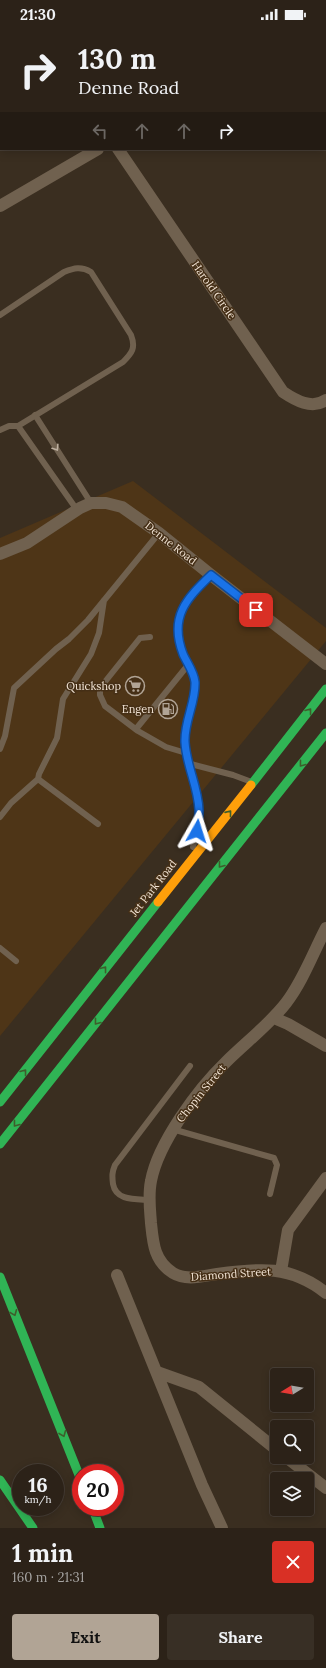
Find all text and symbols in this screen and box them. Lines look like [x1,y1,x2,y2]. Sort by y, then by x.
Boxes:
text: 21:30 [20,5,56,24]
text: 130 m [78,41,156,77]
icon: right [12,44,64,96]
text: Denne Road [78,76,179,99]
icon: left [89,120,111,142]
icon: ahead [131,120,153,142]
icon: ahead [173,120,195,142]
icon: right [215,120,237,142]
street label: Harold Circle [189,258,239,322]
one-way arrow [51,444,58,451]
street label: Denne Road [142,518,200,568]
pin [239,593,273,627]
icon: arrive [245,599,267,621]
supermarket icon: Quickshop [124,675,146,697]
place label: Quickshop [66,679,121,693]
fuel station icon: Engen [157,698,179,720]
place label: Engen [122,702,154,716]
one-way arrow [305,708,312,715]
one-way arrow [299,759,306,766]
position arrow [176,810,218,852]
one-way arrow [224,810,231,817]
street label: Jet Park Road [126,856,180,920]
one-way arrow [219,861,226,868]
one-way arrow [100,967,107,974]
one-way arrow [94,1018,101,1025]
street label: Chopin Street [173,1060,229,1125]
one-way arrow [19,1069,26,1076]
one-way arrow [13,1119,20,1126]
street label: Diamond Street [190,1264,272,1284]
one-way arrow [10,1310,18,1317]
north arrow [270,1368,314,1412]
map controls [270,1368,314,1516]
button: search [270,1420,314,1464]
one-way arrow [58,1431,66,1438]
speed limit sign: 20 [72,1464,124,1516]
text: 16 [28,1472,48,1497]
button: layers [270,1472,314,1516]
text: km/h [24,1493,52,1506]
text: 1 min [12,1538,73,1569]
button: close [272,1541,314,1583]
text: 160 m · 21:31 [12,1569,84,1586]
button: Exit [12,1614,159,1660]
button: Share [167,1614,314,1660]

